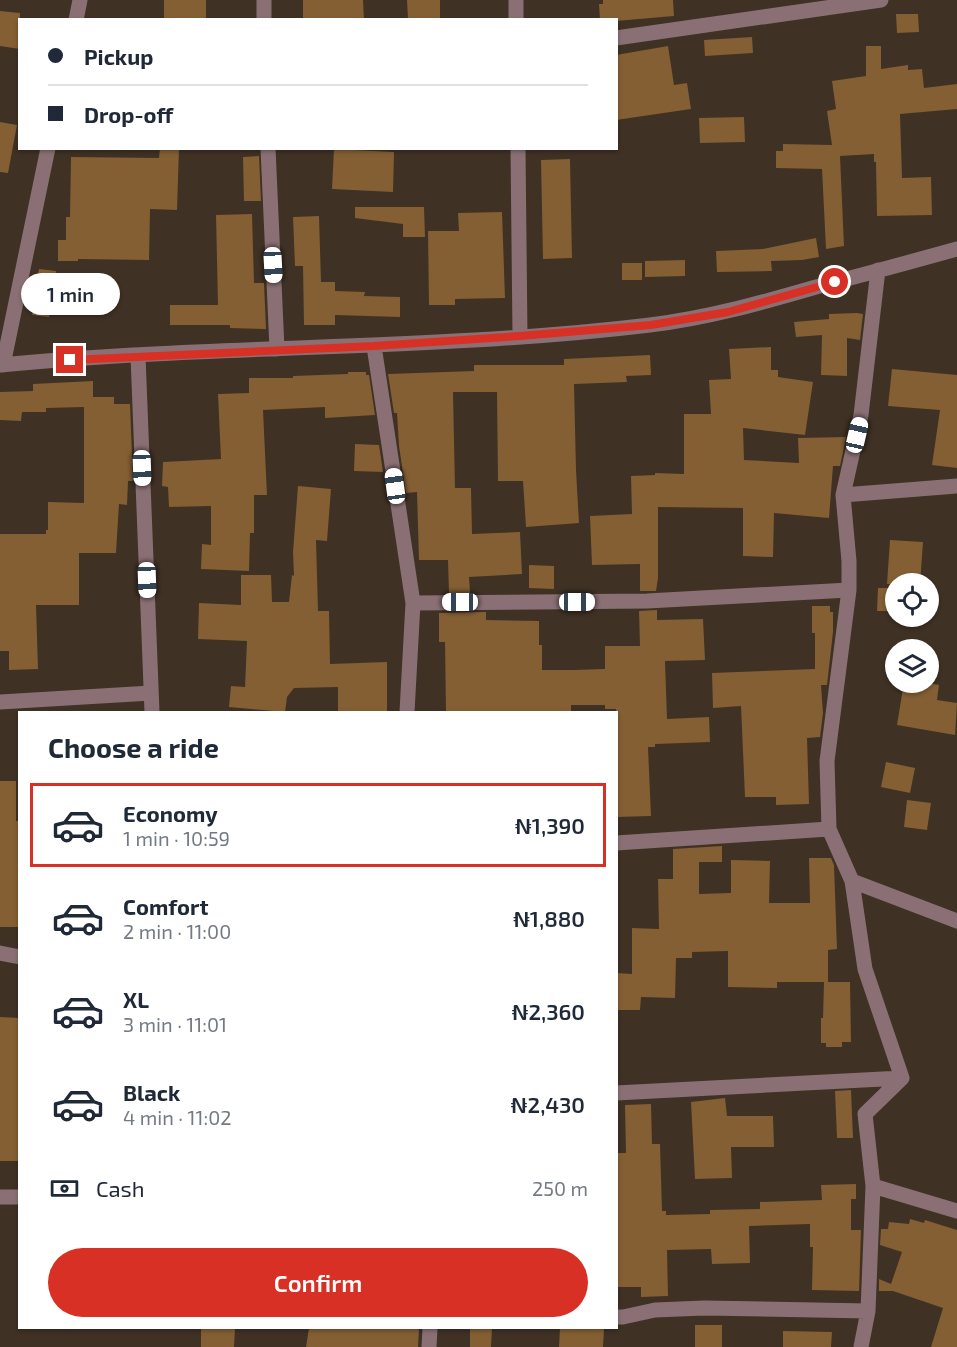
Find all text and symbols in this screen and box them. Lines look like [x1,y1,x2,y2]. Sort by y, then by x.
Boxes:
text: Pickup [84,43,153,69]
text: Drop-off [84,101,173,127]
car [263,247,283,283]
route start [821,268,848,295]
callout: 1 min [20,273,119,315]
text: 1 min [47,282,94,306]
route end [56,346,83,373]
car [844,415,870,455]
car [132,450,152,486]
car [384,467,406,505]
car [137,562,157,598]
map controls [885,573,939,693]
button: locate [885,573,939,627]
car [442,593,478,611]
car [559,593,595,611]
button: layers [885,639,939,693]
text: Choose a ride [48,731,219,763]
icon: car [51,798,105,852]
text: Economy [123,800,218,826]
text: ₦1,390 [515,812,585,838]
text: 1 min · 10:59 [123,826,230,850]
icon: car [51,891,105,945]
text: Comfort [123,893,208,919]
text: ₦1,880 [513,905,585,931]
text: 2 min · 11:00 [123,919,231,943]
icon: car [51,984,105,1038]
text: XL [123,986,149,1012]
text: ₦2,360 [511,998,585,1024]
text: 3 min · 11:01 [123,1012,227,1036]
icon: car [51,1077,105,1131]
text: Black [123,1079,180,1105]
text: ₦2,430 [511,1091,585,1117]
text: 4 min · 11:02 [123,1105,231,1129]
icon: cash [48,1172,81,1205]
text: Cash [96,1175,145,1201]
text: 250 m [532,1176,588,1200]
button: Confirm [48,1248,588,1317]

